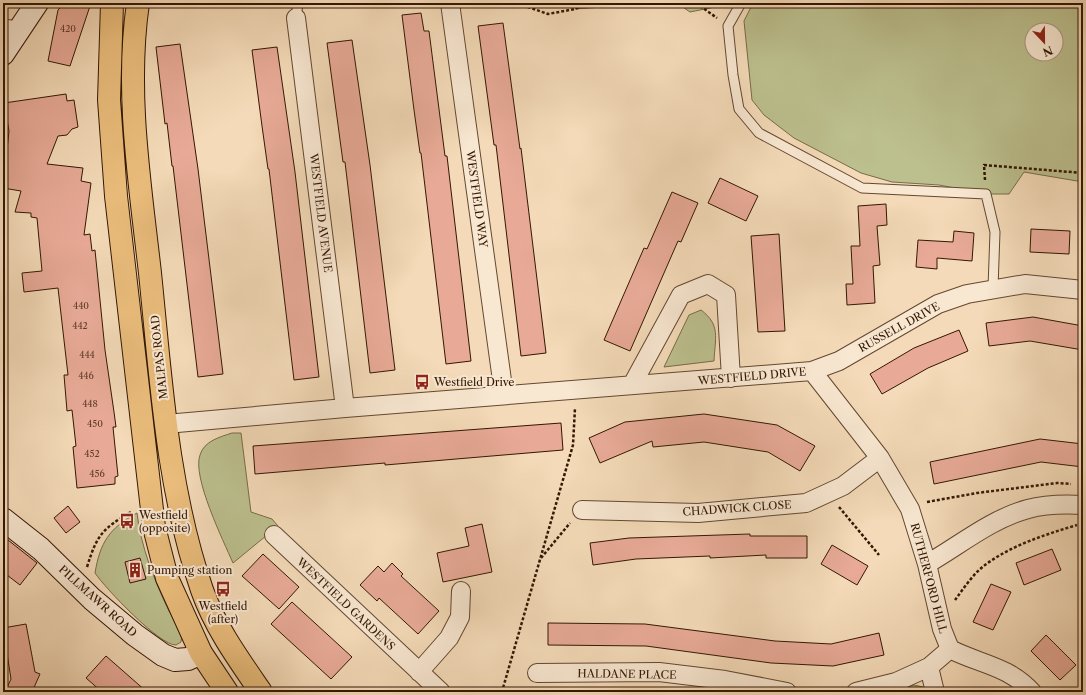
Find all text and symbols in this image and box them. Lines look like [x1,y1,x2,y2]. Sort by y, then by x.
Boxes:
north arrow [1024,22,1064,62]
house number: 420 [60,23,76,34]
text: N [1040,43,1055,60]
street label: WESTFIELD WAY [463,148,491,249]
street label: WESTFIELD AVENUE [307,152,335,274]
street label: RUSSELL DRIVE [856,299,942,355]
house number: 440 [73,300,89,311]
street label: MALPAS ROAD [148,314,170,400]
house number: 442 [72,320,88,331]
house number: 444 [79,349,95,360]
street label: WESTFIELD DRIVE [696,364,807,388]
house number: 446 [78,370,94,381]
bus stop icon: Westfield Drive [413,373,431,391]
place label: Westfield Drive [433,375,514,389]
house number: 448 [82,398,98,409]
house number: 450 [87,418,103,429]
house number: 452 [84,448,100,459]
house number: 456 [89,468,105,479]
street label: CHADWICK CLOSE [682,497,792,519]
place label: Westfield (opposite) [138,508,190,535]
bus stop icon: Westfield (opposite) [118,512,136,530]
street label: RUTHERFORD HILL [908,521,951,635]
street label: WESTFIELD GARDENS [293,554,398,653]
building icon: Pumping station [126,561,144,579]
street label: PILLMAWR ROAD [56,562,140,640]
place label: Pumping station [147,563,232,577]
bus stop icon: Westfield (after) [214,580,232,598]
place label: Westfield (after) [198,599,248,626]
street label: HALDANE PLACE [577,666,677,682]

